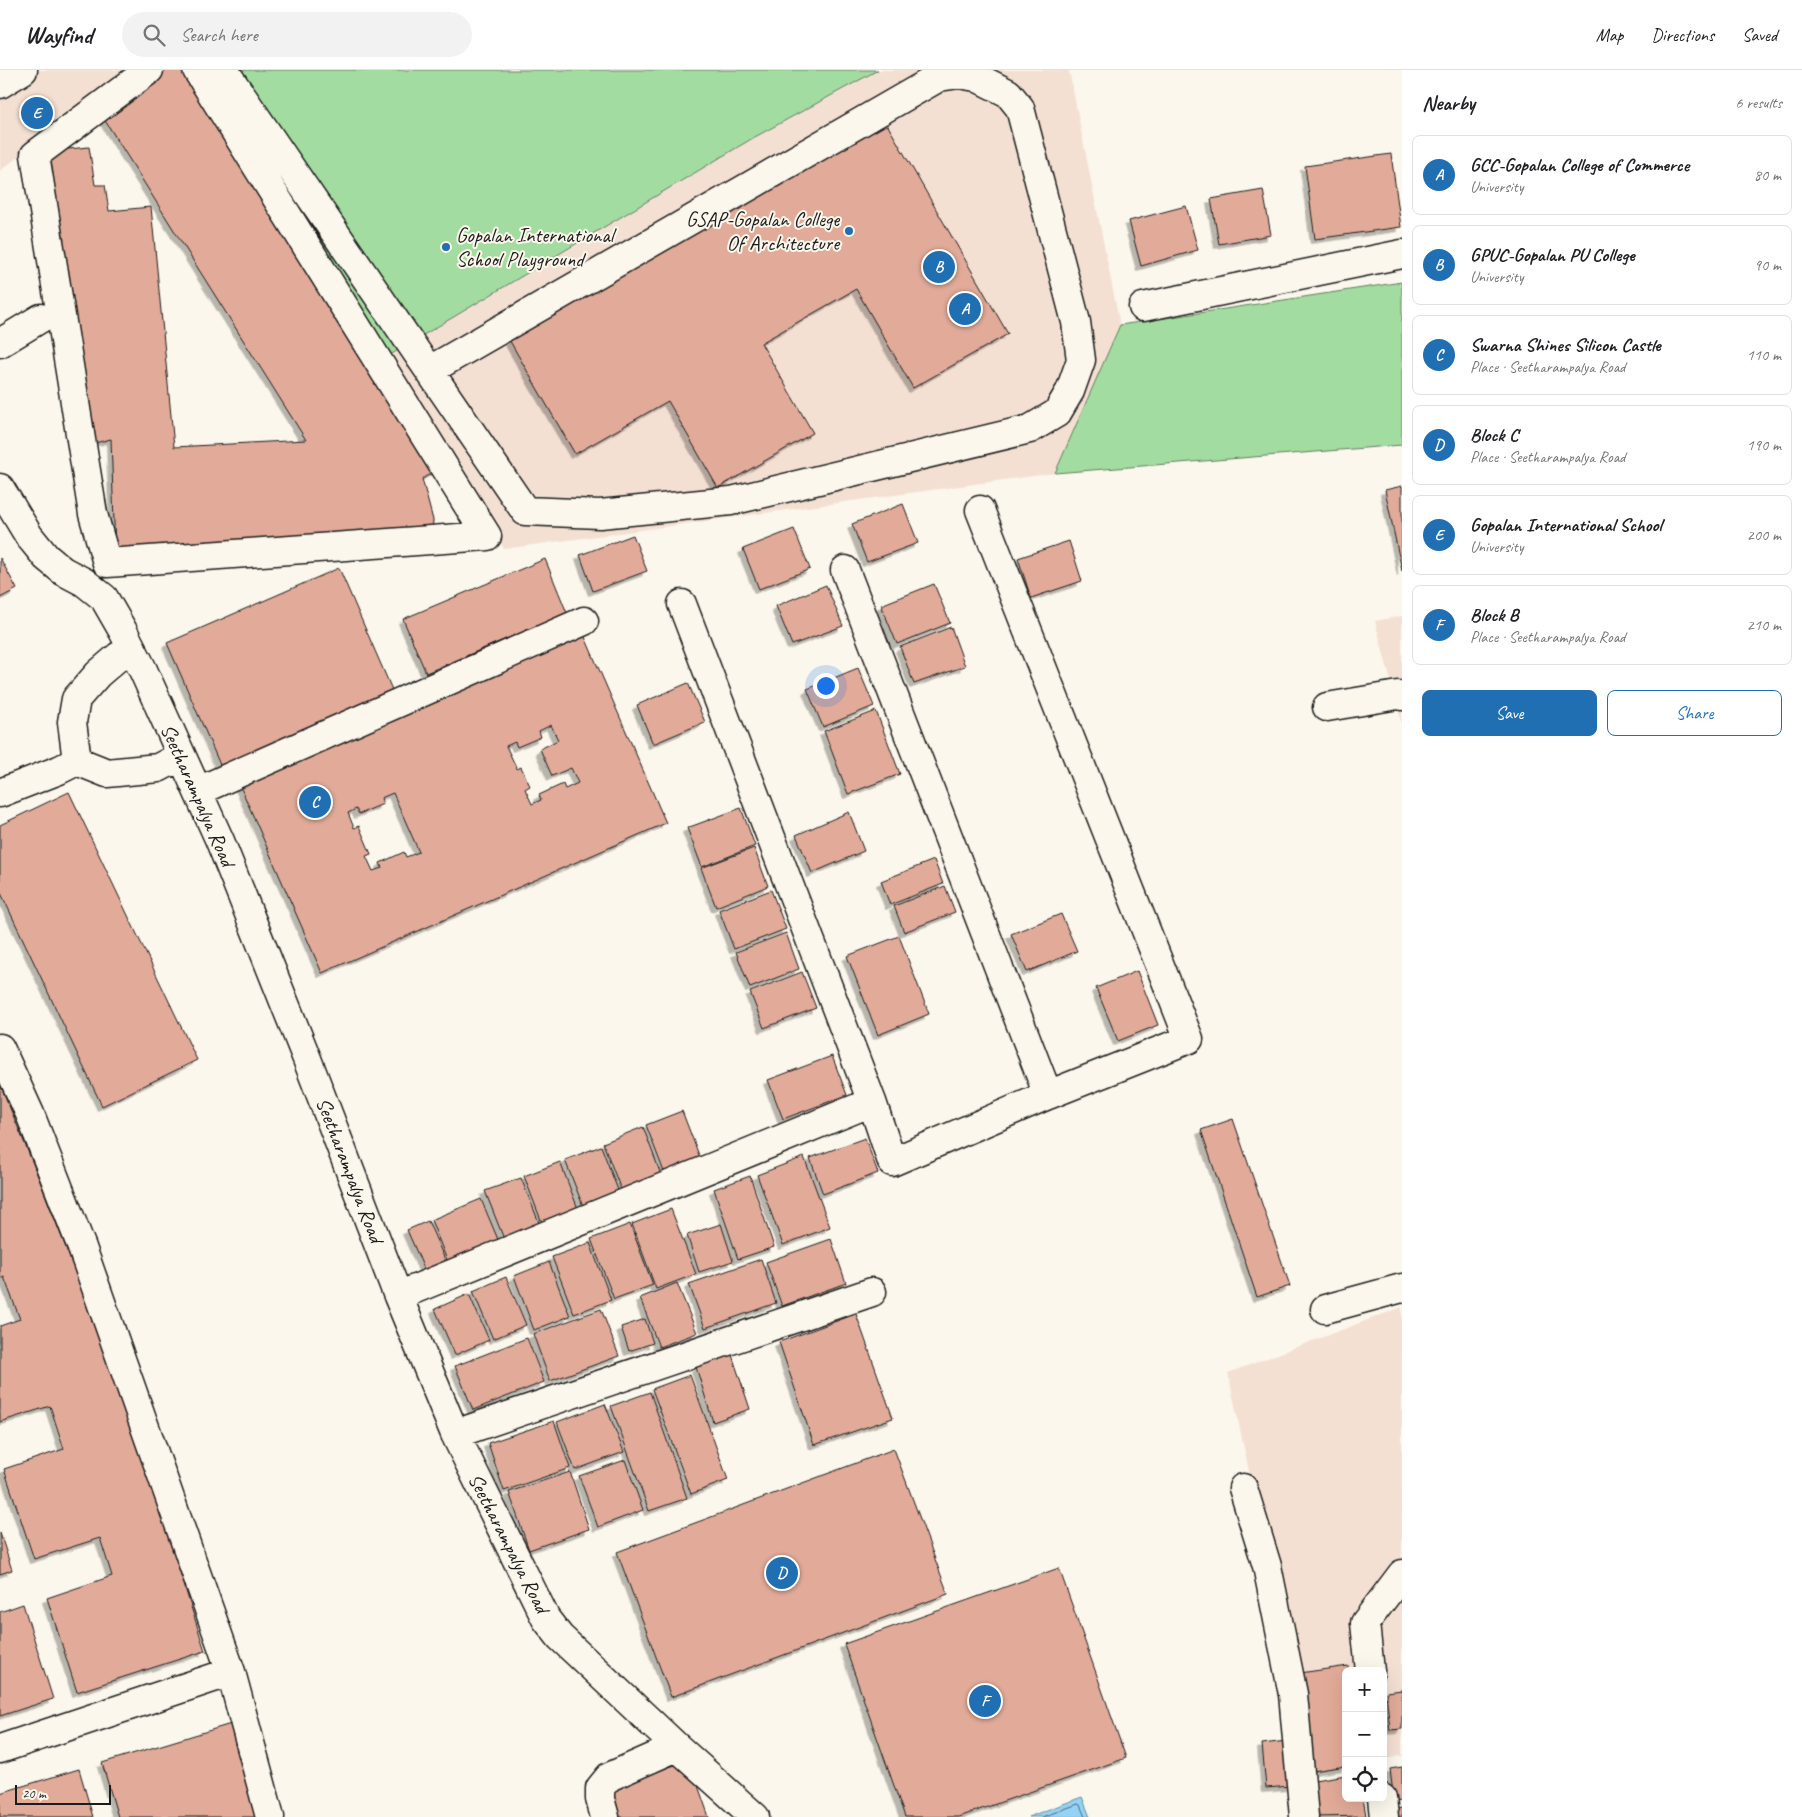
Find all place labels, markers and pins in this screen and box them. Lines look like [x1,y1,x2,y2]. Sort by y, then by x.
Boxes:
pin: E [21,94,53,132]
place label: GSAP-Gopalan College Of Architecture [686,206,841,256]
place label: Gopalan International School Playground [456,222,617,272]
marker: GSAP-Gopalan College Of Architecture [843,225,855,237]
marker: Gopalan International School Playground [440,241,452,253]
pin: B [923,248,955,286]
pin: A [949,290,981,328]
pin: C [299,783,331,821]
pin: D [766,1554,798,1592]
pin: F [969,1682,1001,1720]

